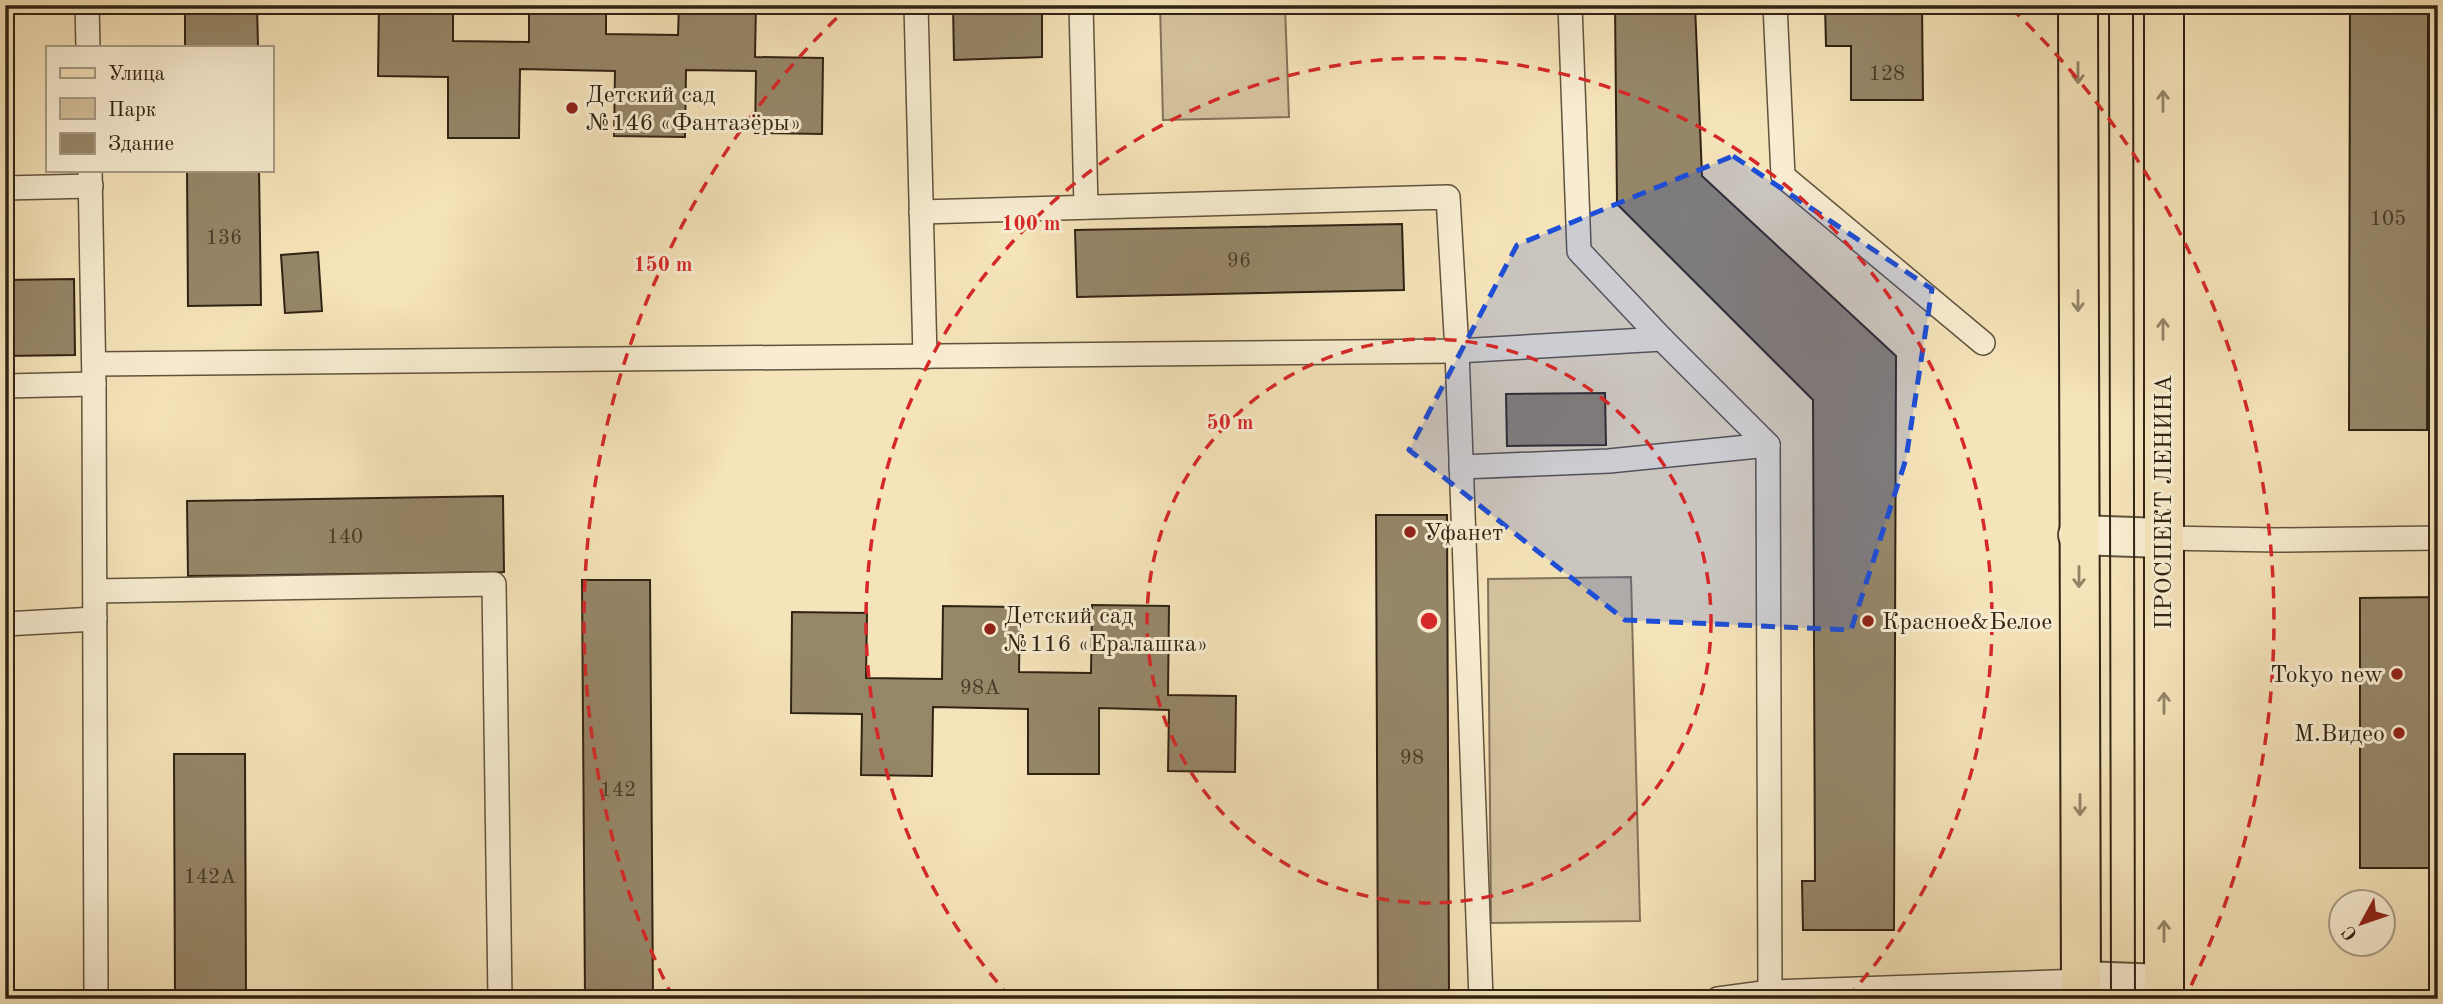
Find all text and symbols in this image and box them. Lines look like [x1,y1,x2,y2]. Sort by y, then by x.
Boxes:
legend [46,46,273,172]
one-way arrow [2071,62,2085,85]
text: Улица [108,64,165,85]
house number: 128 [1869,64,1905,85]
place label: Детский сад №146 «Фантазёры» [586,84,801,136]
one-way arrow [2156,90,2170,113]
text: Парк [108,100,157,121]
marker: Детский сад №146 «Фантазёры» [564,100,580,116]
text: Здание [108,134,174,155]
house number: 105 [2370,209,2406,230]
text: 100 m [1001,214,1061,235]
house number: 136 [206,228,242,249]
house number: 96 [1227,251,1251,272]
text: 150 m [633,255,693,276]
one-way arrow [2071,289,2085,312]
one-way arrow [2156,317,2170,340]
street label: ПРОСПЕКТ ЛЕНИНА [2153,375,2177,629]
text: 50 m [1206,413,1254,434]
place label: Уфанет [1424,522,1503,546]
marker: Уфанет [1402,524,1418,540]
house number: 140 [327,527,363,548]
one-way arrow [2072,566,2086,589]
place label: Детский сад №116 «Ералашка» [1004,605,1208,657]
centre of rings [1417,609,1441,633]
place label: Красное&Белое [1882,611,2052,635]
marker: Красное&Белое [1860,613,1876,629]
marker: Детский сад №116 «Ералашка» [982,621,998,637]
place label: Tokyo new [2270,664,2383,688]
marker: Tokyo new [2389,666,2405,682]
house number: 98А [960,678,1000,699]
one-way arrow [2157,692,2171,715]
place label: М.Видео [2294,723,2385,747]
marker: М.Видео [2391,725,2407,741]
house number: 98 [1400,748,1424,769]
house number: 142 [600,780,636,801]
one-way arrow [2073,793,2087,816]
house number: 142А [184,867,236,888]
north arrow [2328,888,2398,958]
one-way arrow [2157,919,2171,942]
text: С [2340,921,2362,943]

